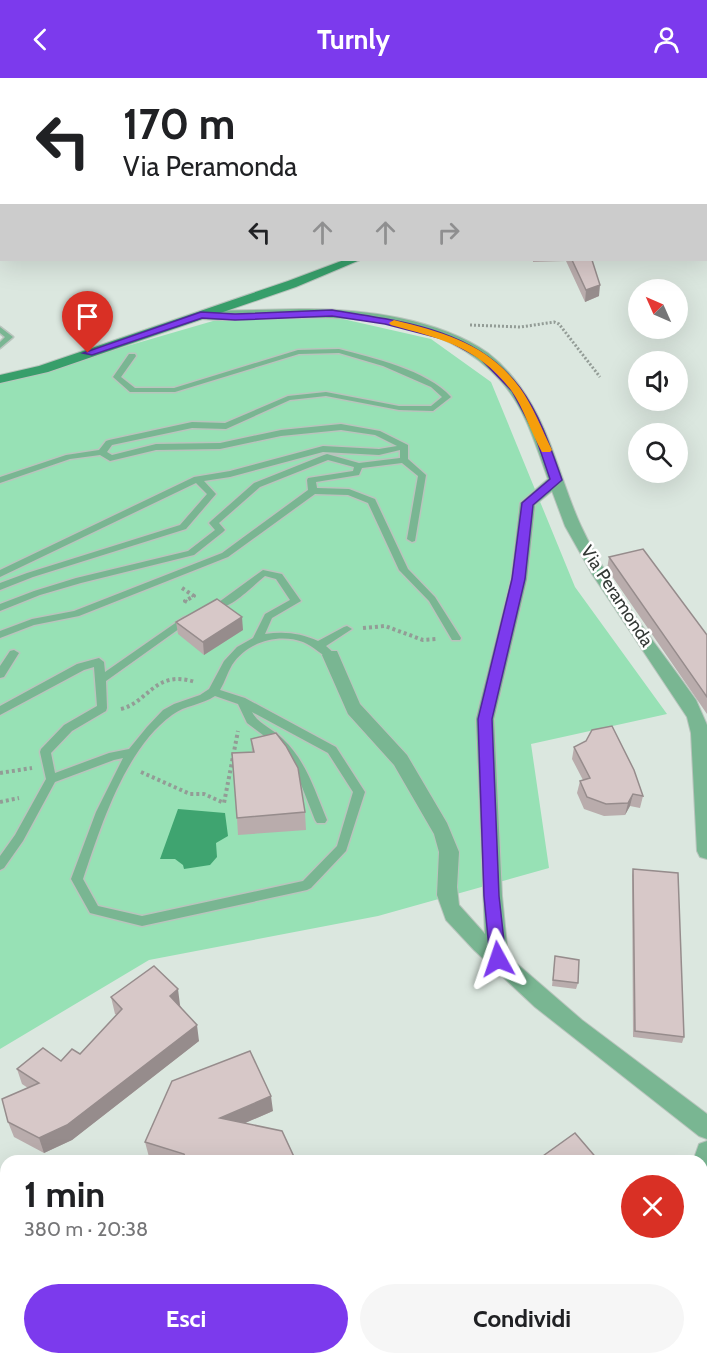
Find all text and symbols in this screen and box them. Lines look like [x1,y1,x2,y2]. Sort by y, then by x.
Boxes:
icon: back [24,23,57,56]
text: Turnly [317,23,390,56]
icon: person [650,23,683,56]
text: 170 m [123,98,235,150]
icon: left [24,102,102,180]
text: Via Peramonda [123,150,297,183]
icon: left [243,216,276,249]
icon: ahead [306,216,339,249]
icon: ahead [369,216,402,249]
icon: right [432,216,465,249]
north arrow [628,279,688,339]
map controls [628,279,688,483]
pin [62,291,113,353]
icon: arrive [71,300,104,333]
button: sound [628,351,688,411]
button: search [628,423,688,483]
street label: Via Peramonda [576,541,658,651]
position arrow [466,927,530,991]
text: 1 min [24,1172,105,1216]
button: close [621,1175,684,1238]
text: 380 m · 20:38 [24,1217,148,1241]
button: Esci [24,1284,348,1353]
button: Condividi [360,1284,684,1353]

